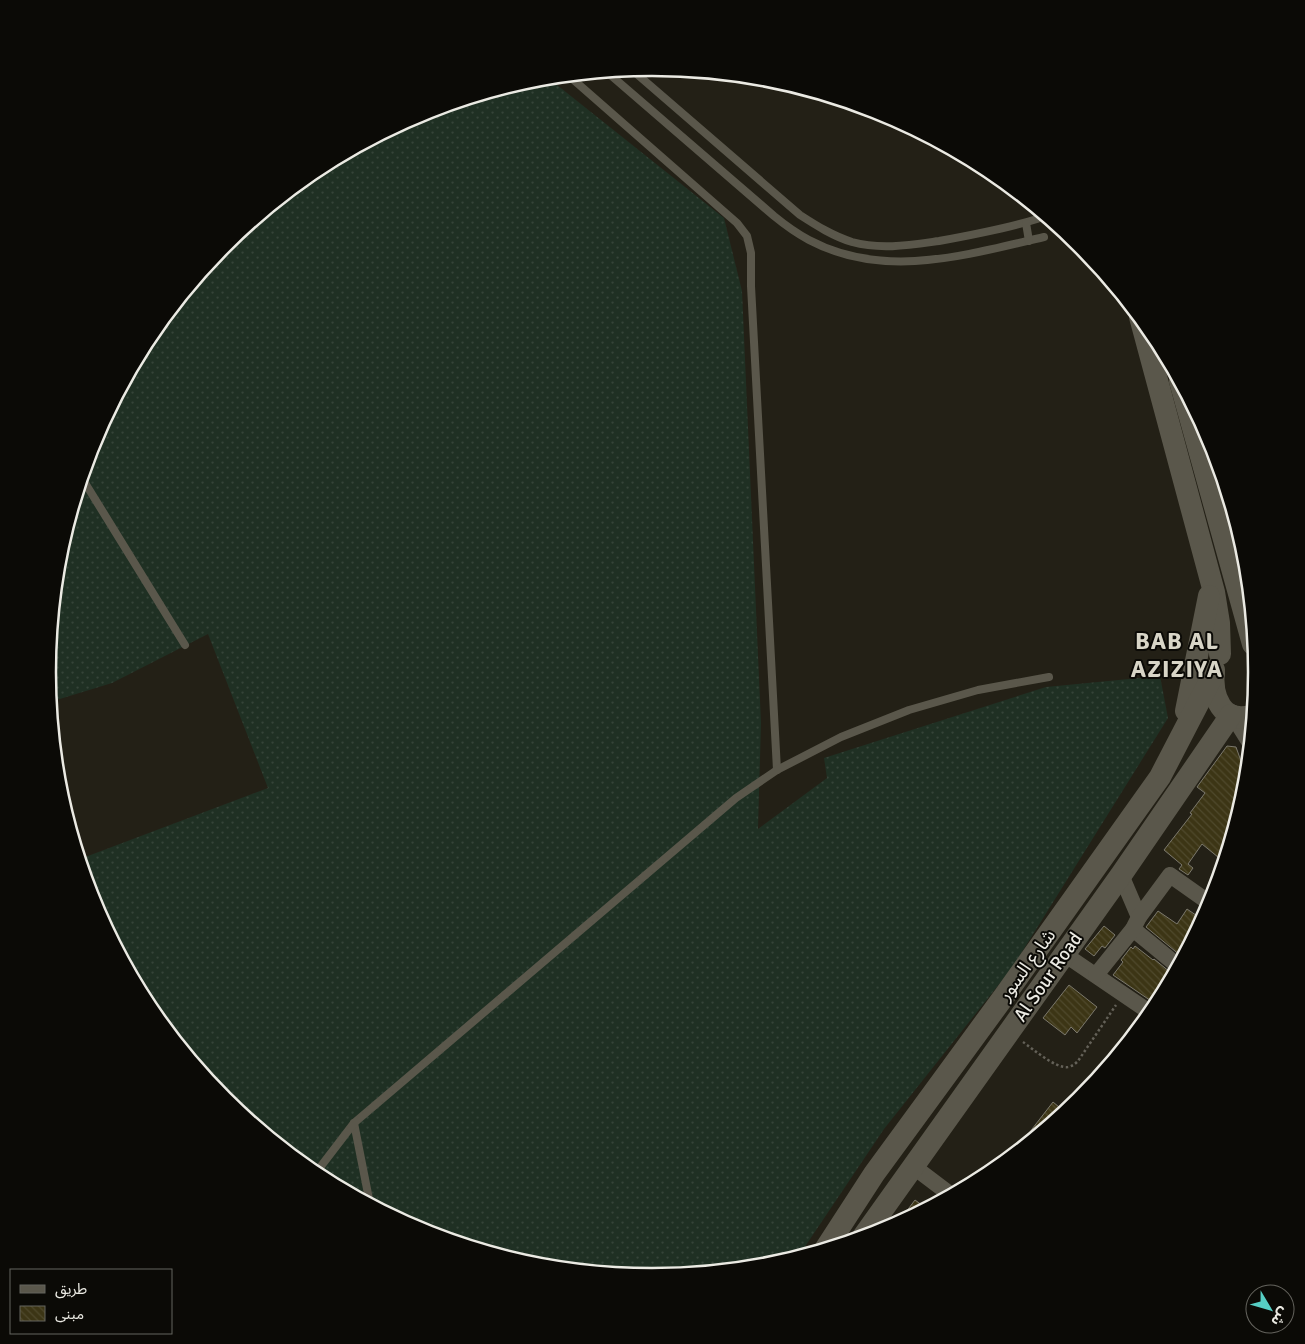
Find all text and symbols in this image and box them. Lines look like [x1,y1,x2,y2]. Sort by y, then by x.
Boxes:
district label: BAB AL AZIZIYA [1131,626,1223,684]
street label: شارع السور [992,924,1062,1007]
street label: Al Sour Road [1008,928,1088,1026]
legend [10,1269,172,1334]
text: طريق [55,1280,87,1299]
north arrow [1245,1284,1295,1334]
text: ش [1267,1304,1292,1329]
text: مبنى [55,1305,84,1323]

